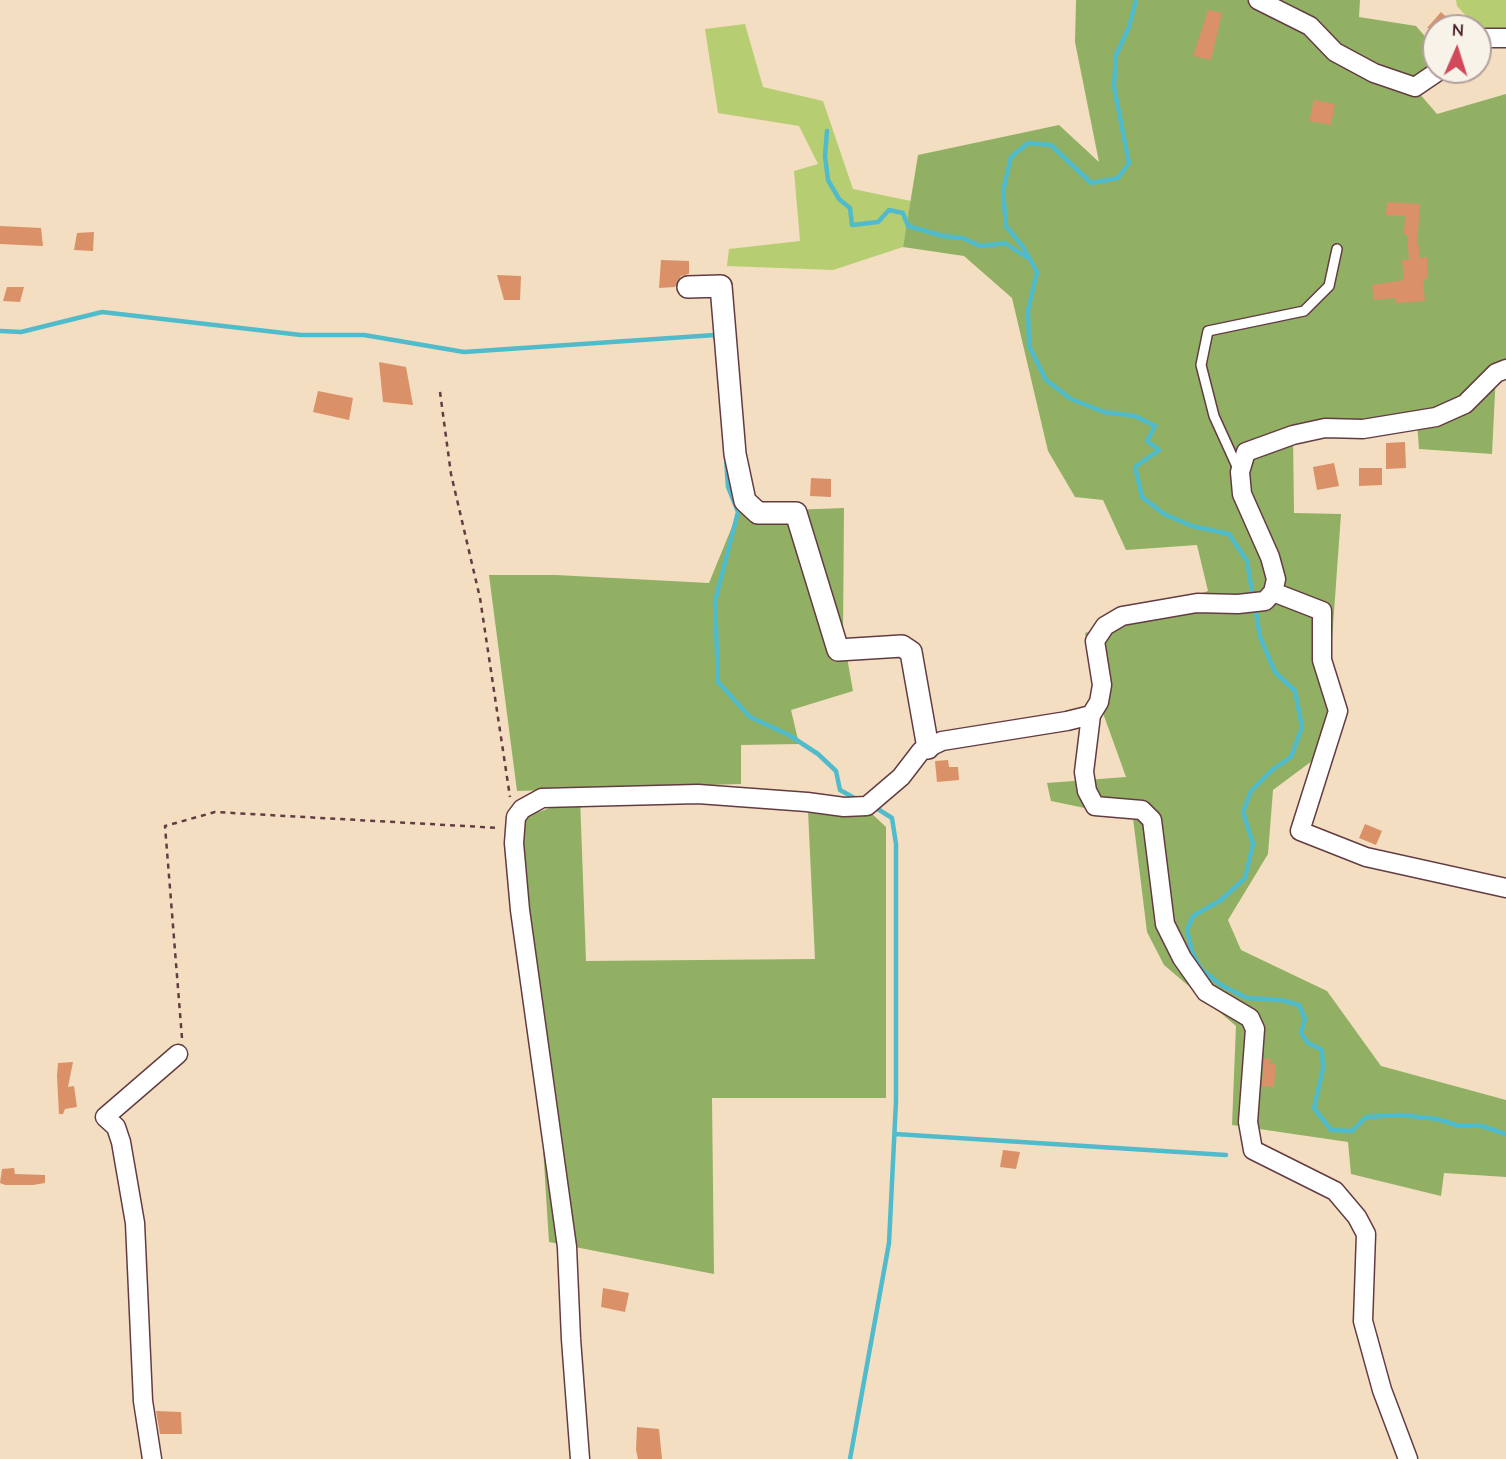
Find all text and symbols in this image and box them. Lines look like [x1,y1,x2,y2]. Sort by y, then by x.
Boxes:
north arrow [1422,14,1492,84]
text: N [1451,19,1465,41]

